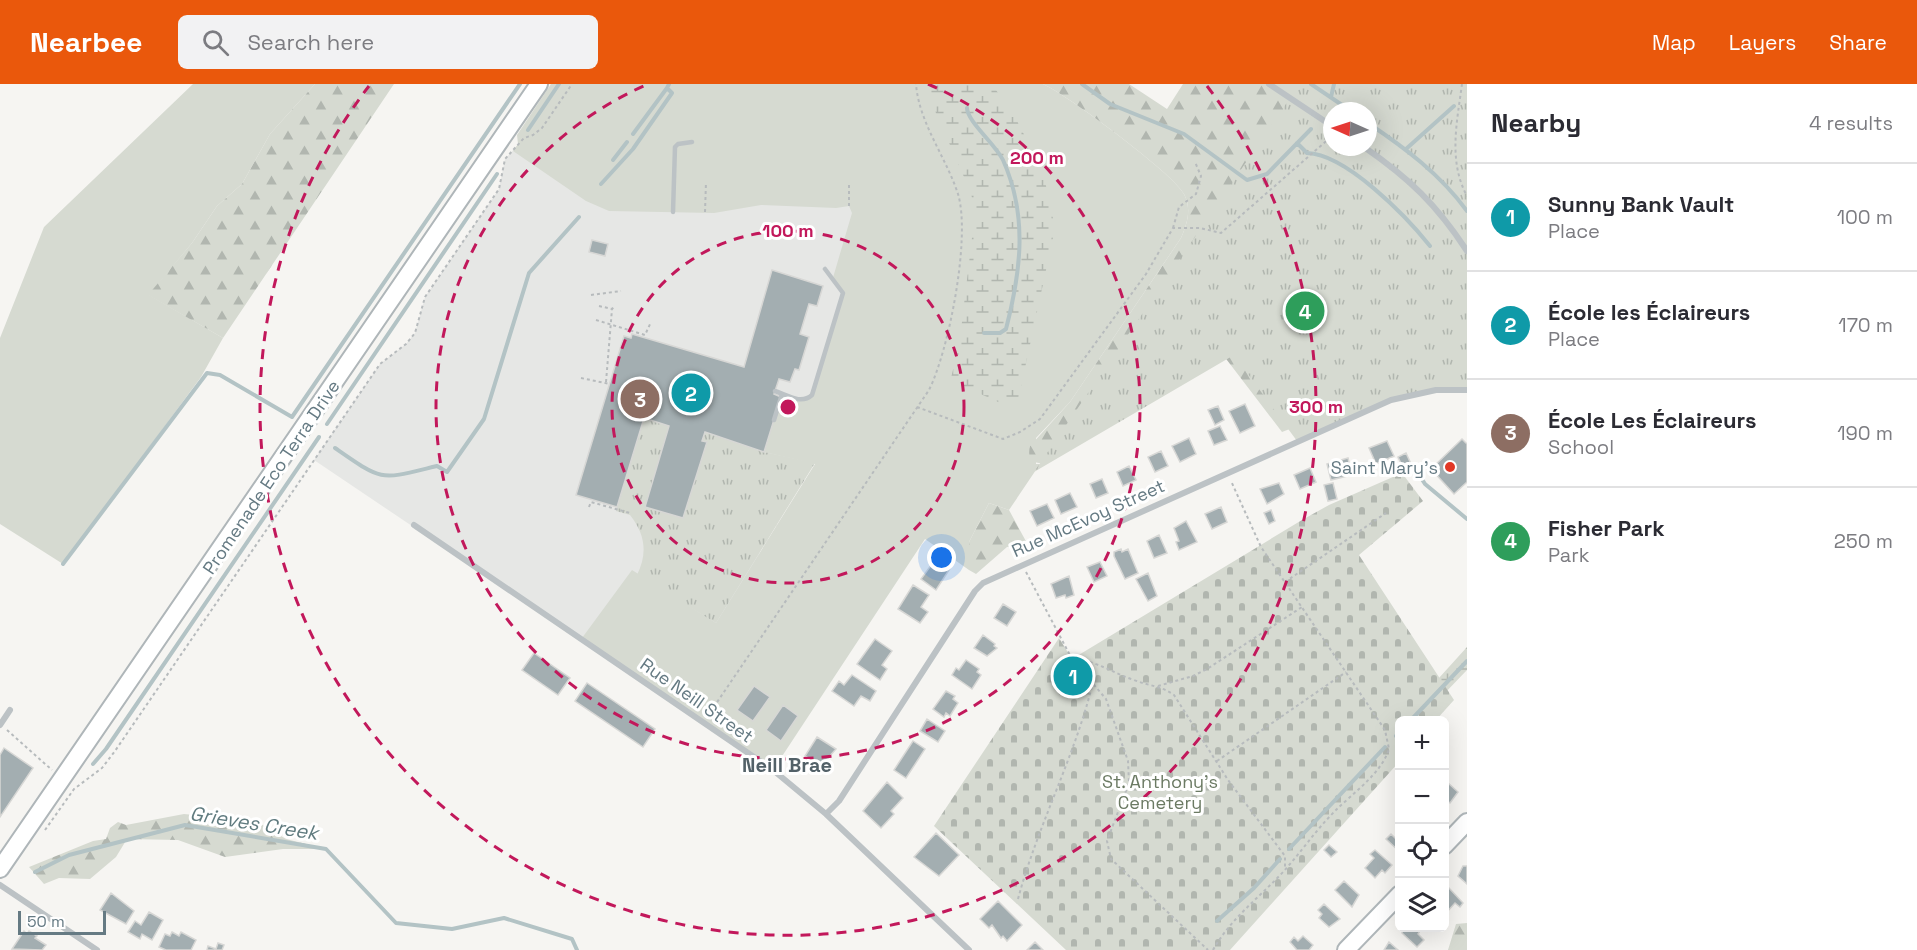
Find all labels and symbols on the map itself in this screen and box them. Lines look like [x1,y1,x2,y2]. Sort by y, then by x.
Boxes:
north arrow [1323,102,1377,156]
text: 200 m [1010,146,1064,169]
text: 100 m [762,219,814,242]
pin: 4 [1286,288,1324,334]
pin: 2 [672,370,710,416]
street label: Promenade Eco Terra Drive [197,375,345,579]
pin: 3 [620,376,660,422]
text: 300 m [1289,395,1343,418]
centre of rings [778,397,798,417]
place label: Saint Mary's [1331,456,1438,479]
marker: Saint Mary's [1443,460,1457,474]
street label: Rue McEvoy Street [1008,474,1168,562]
your location [927,543,956,572]
street label: Rue Neill Street [636,652,758,748]
pin: 1 [1054,654,1092,698]
district label: Neill Brae [742,752,832,778]
park label: St. Anthony’s Cemetery [1102,770,1218,814]
water label: Grieves Creek [188,800,322,846]
scale bar [18,908,106,936]

